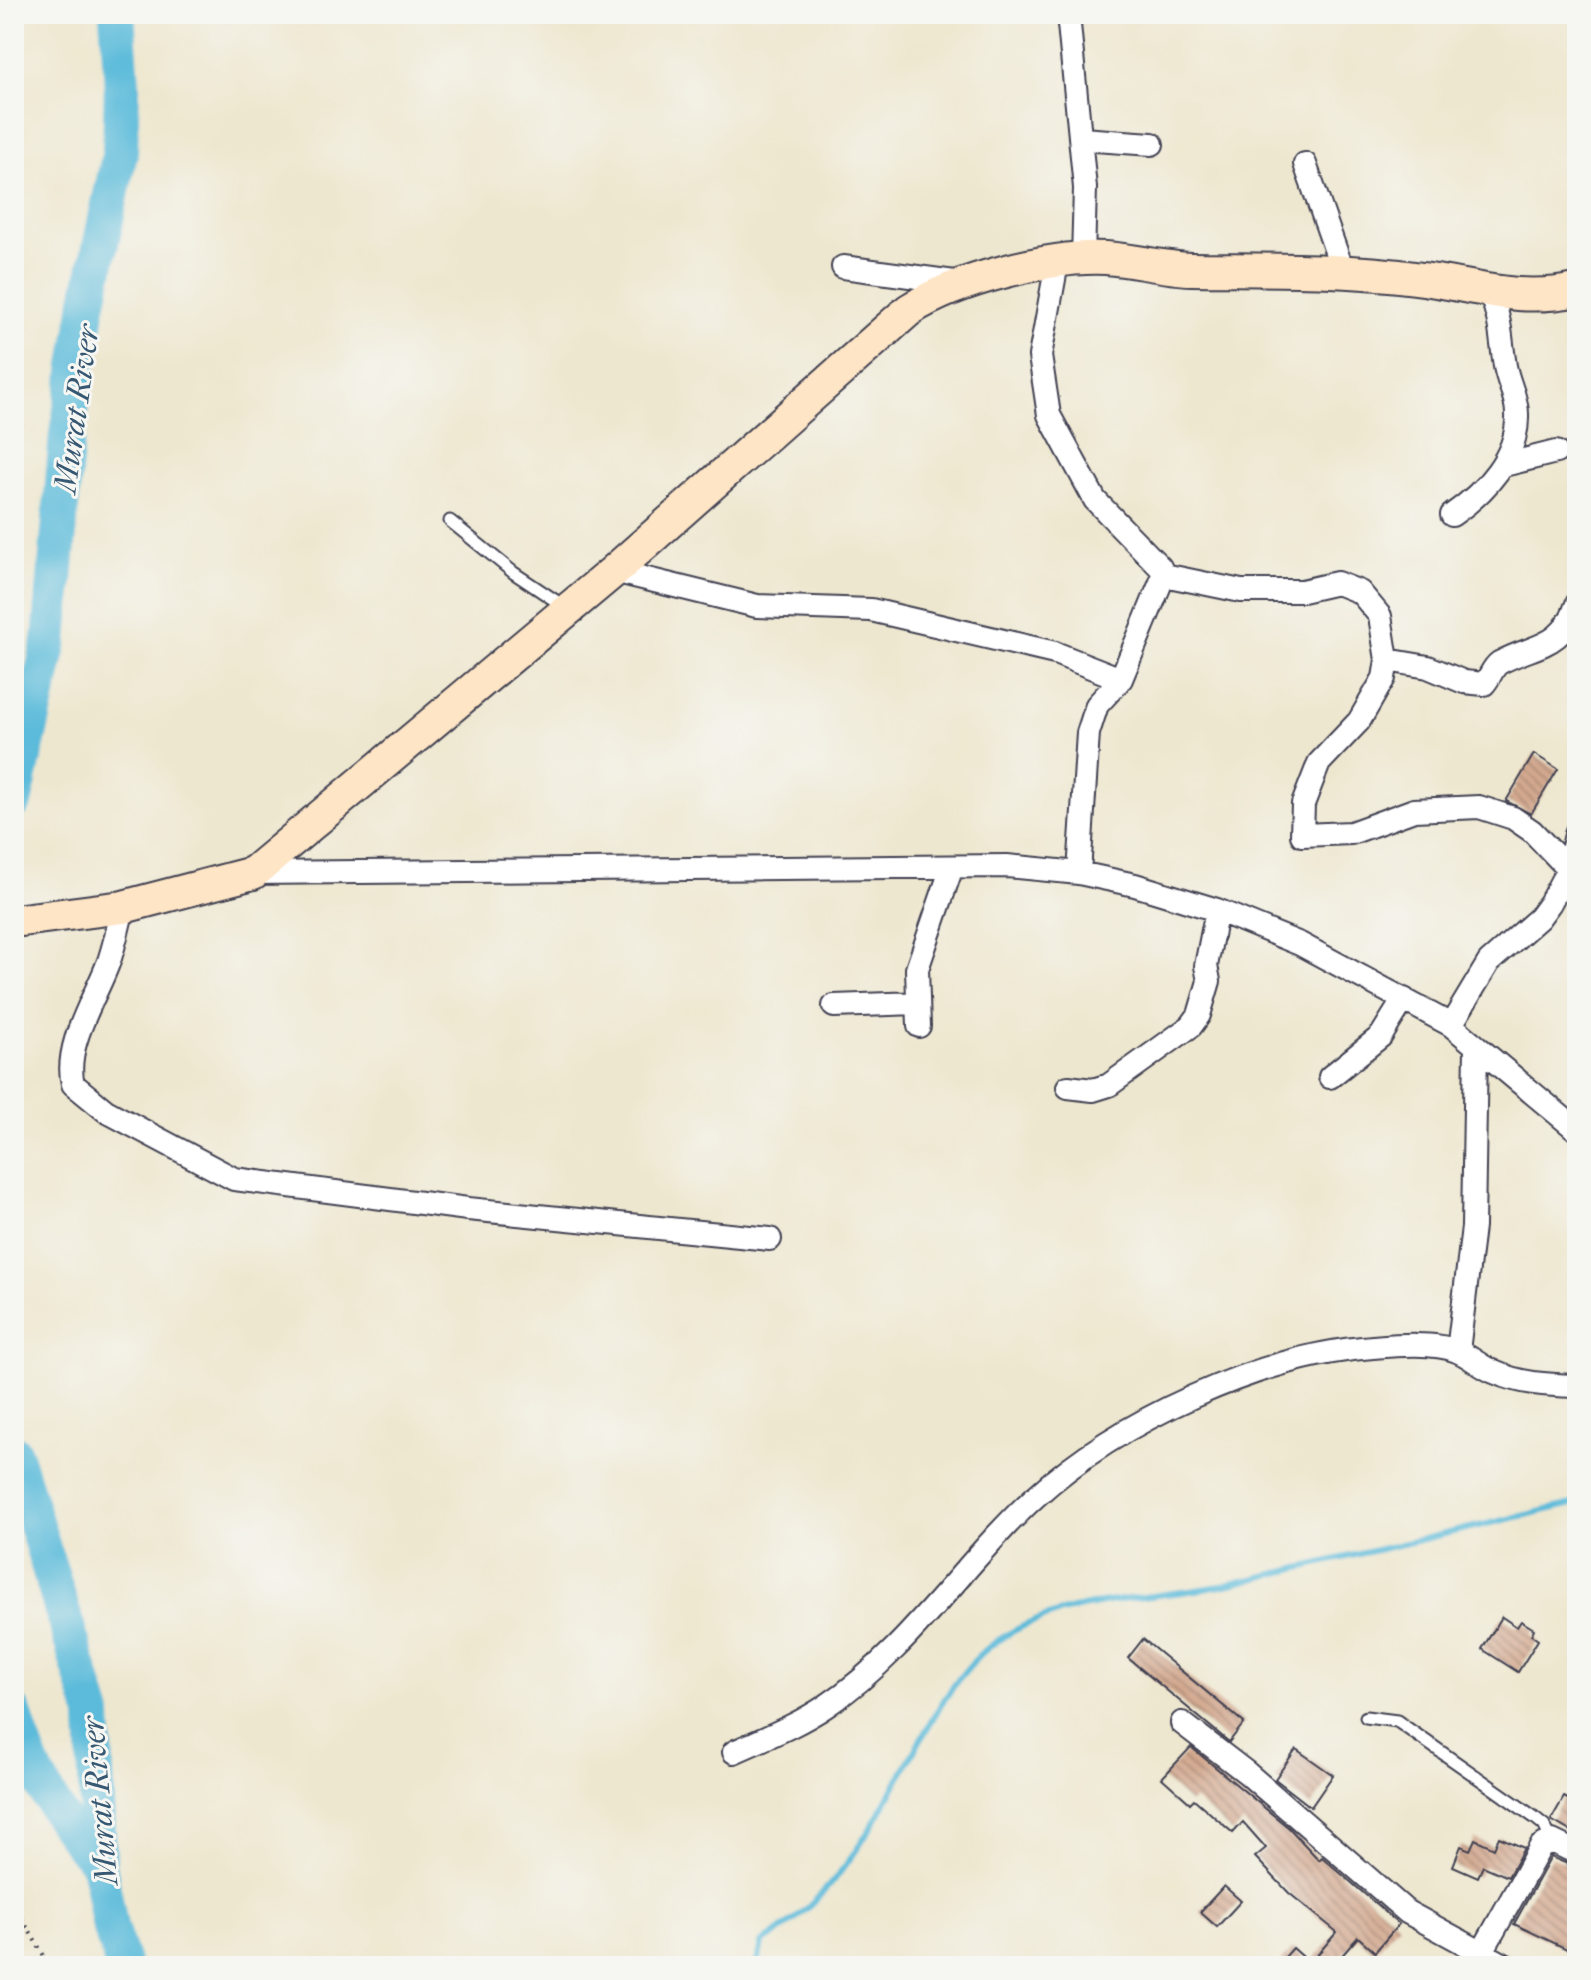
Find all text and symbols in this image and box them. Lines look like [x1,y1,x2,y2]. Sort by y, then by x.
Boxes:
water label: Murat River [46,320,107,497]
water label: Murat River [73,1712,125,1889]

